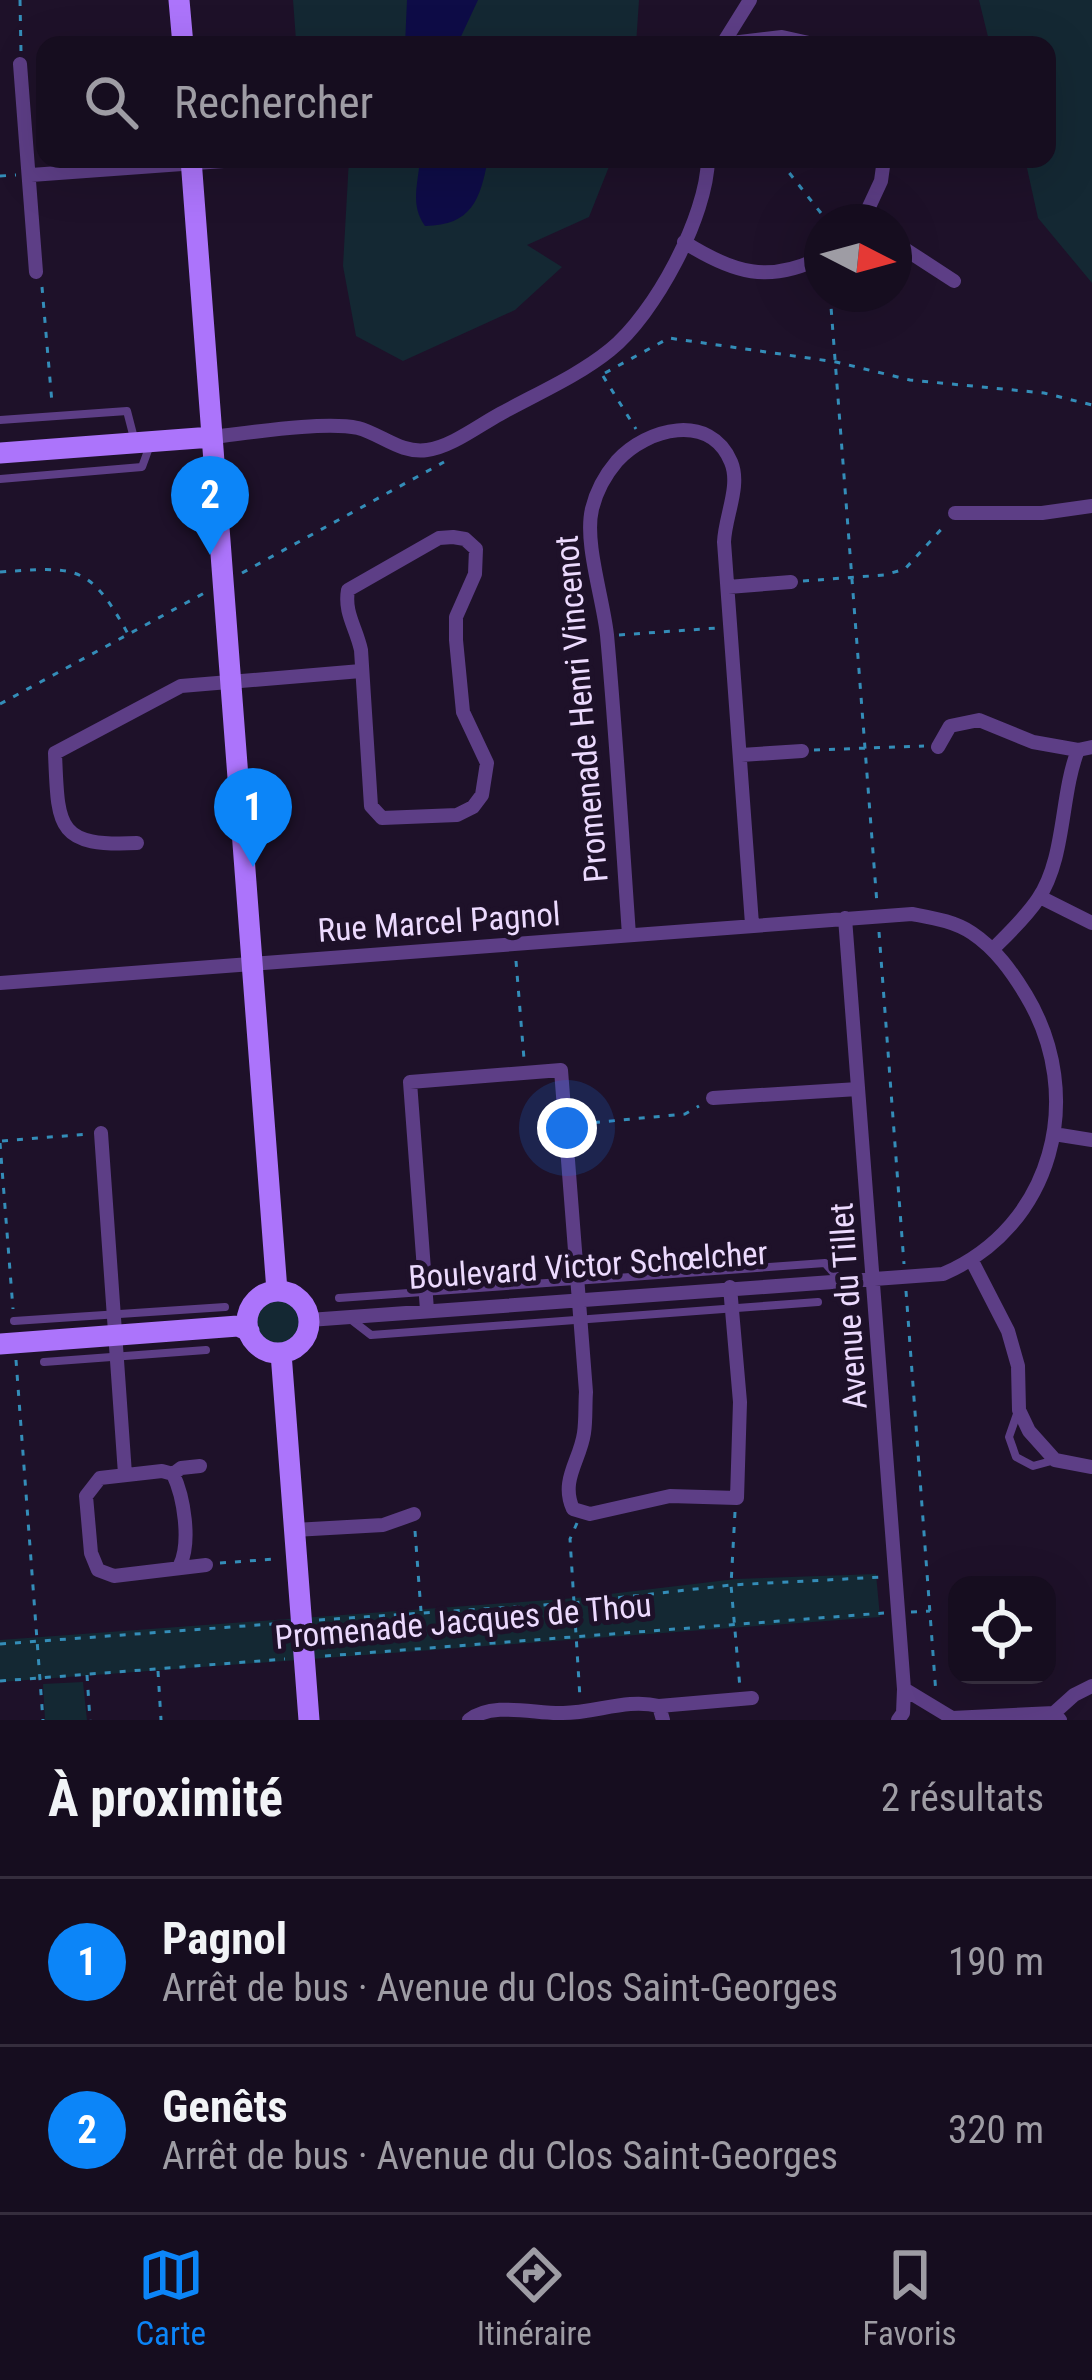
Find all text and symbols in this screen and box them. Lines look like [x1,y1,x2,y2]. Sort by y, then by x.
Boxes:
search box [36,36,1056,168]
icon: search [78,69,144,135]
text: Rechercher [174,76,373,129]
north arrow [804,204,912,312]
pin: 2 [171,456,249,555]
street label: Promenade Henri Vincenot [546,534,616,884]
pin: 1 [214,768,292,867]
street label: Rue Marcel Pagnol [316,894,562,950]
your location [537,1098,597,1158]
street label: Avenue du Tillet [821,1201,875,1411]
street label: Boulevard Victor Schœlcher [407,1233,769,1297]
map controls [948,1576,1056,1684]
button: locate [948,1576,1056,1684]
street label: Promenade Jacques de Thou [273,1585,653,1657]
text: À proximité [48,1769,283,1828]
text: 2 résultats [881,1775,1044,1821]
text: Pagnol [162,1912,287,1965]
text: 1 [77,1939,97,1985]
text: 190 m [948,1939,1044,1985]
text: Arrêt de bus · Avenue du Clos Saint-Georges [162,1965,838,2011]
text: Genêts [162,2080,288,2133]
text: 2 [77,2107,97,2153]
text: 320 m [948,2107,1044,2153]
text: Arrêt de bus · Avenue du Clos Saint-Georges [162,2133,838,2179]
tab: Carte [135,2242,206,2353]
tab: Itinéraire [477,2242,592,2353]
tab: Favoris [863,2242,957,2353]

